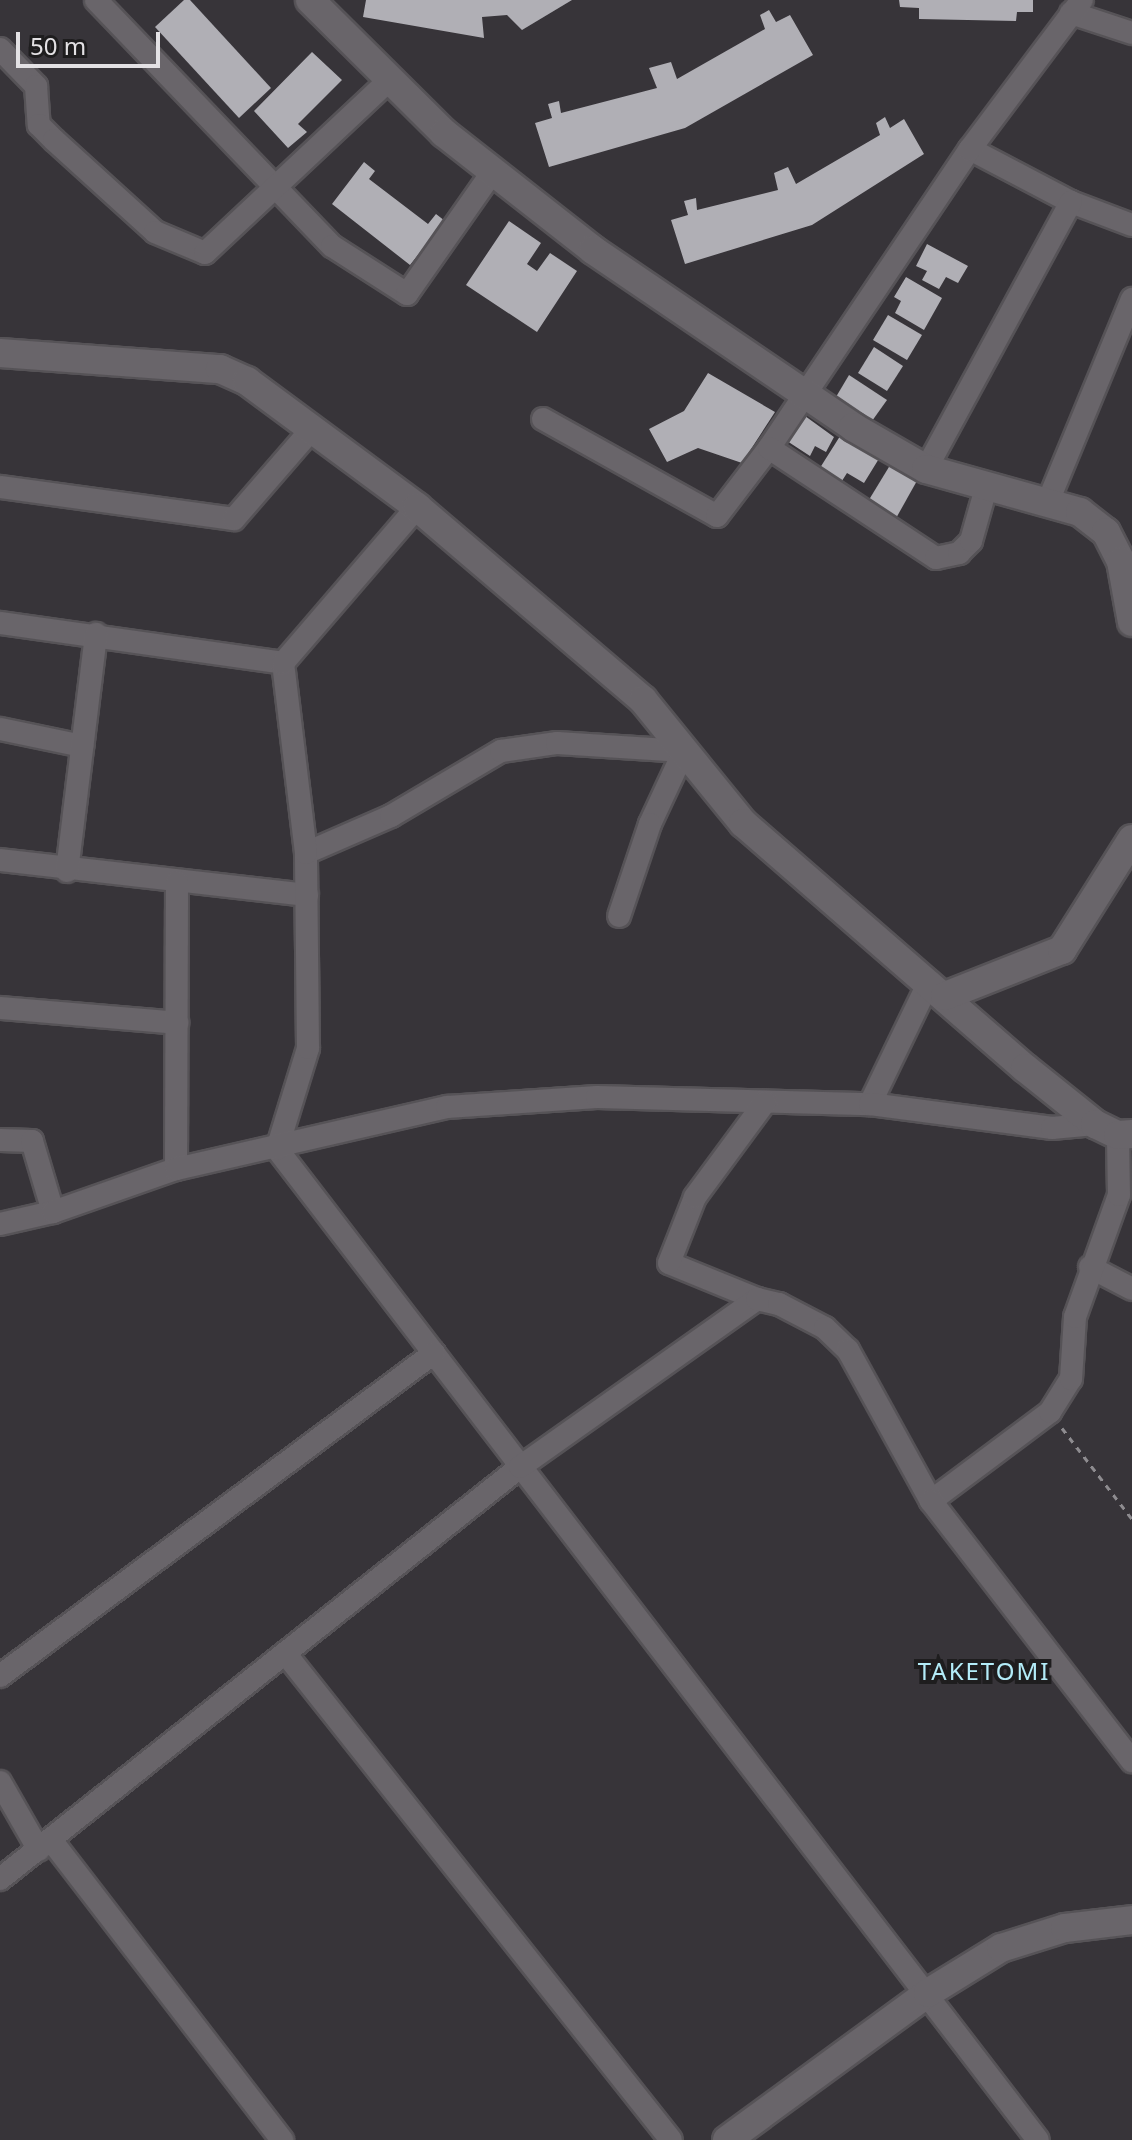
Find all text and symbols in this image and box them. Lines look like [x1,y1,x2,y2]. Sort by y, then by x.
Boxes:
scale bar [20,16,164,66]
text: 50 m [30,29,86,62]
district label: TAKETOMI [918,1657,1050,1685]

